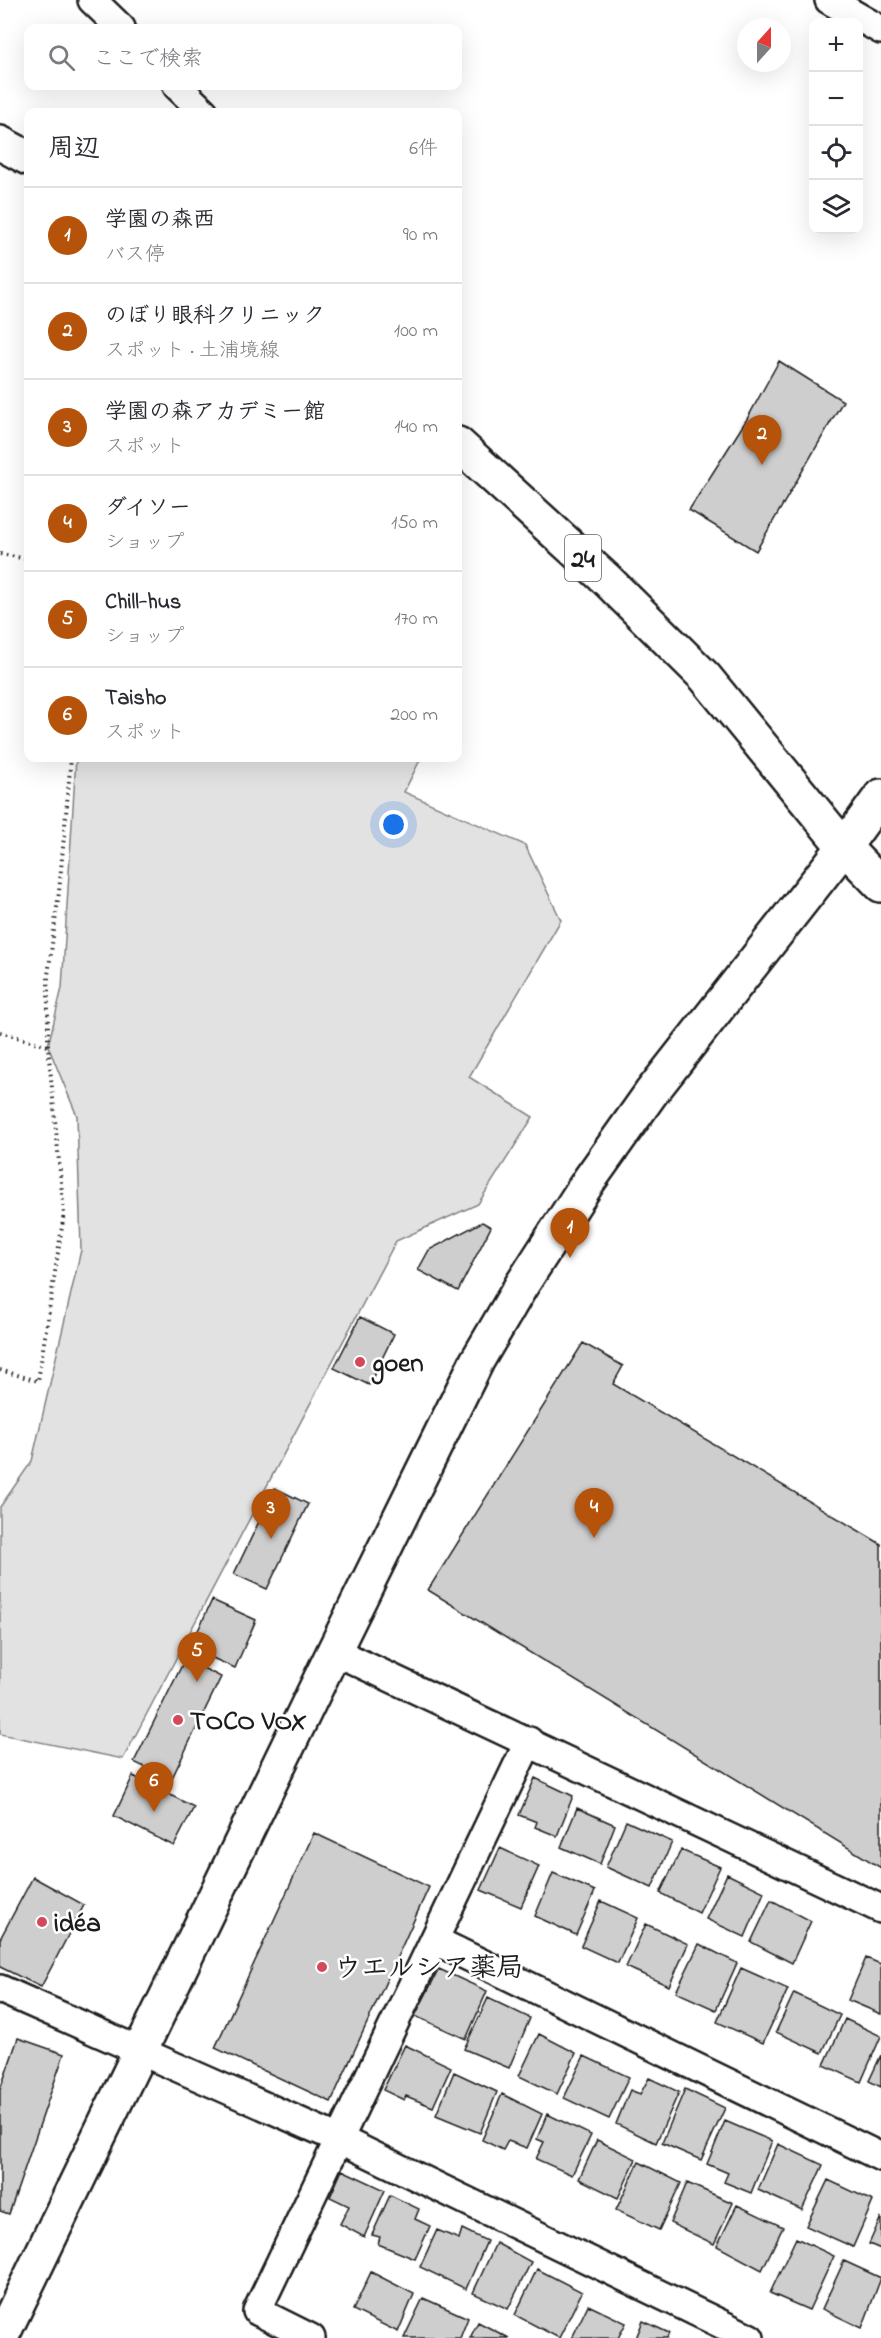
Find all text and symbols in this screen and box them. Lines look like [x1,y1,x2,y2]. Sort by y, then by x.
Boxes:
north arrow [737,18,791,72]
map controls [809,18,863,234]
button: + [809,18,863,72]
search box [24,24,462,90]
icon: search [45,41,78,74]
text: ここで検索 [93,44,203,76]
button: − [809,72,863,126]
button: locate [809,126,863,180]
text: 周辺 [48,131,100,169]
text: 6件 [409,135,438,164]
button: layers [809,180,863,234]
text: 学園の森西 [105,205,215,237]
text: 1 [64,221,71,250]
text: 90 m [403,221,438,250]
text: バス停 [105,241,165,270]
text: のぼり眼科クリニック [105,301,325,333]
text: 2 [63,317,72,346]
text: 100 m [394,317,438,346]
text: スポット · 土浦境線 [105,337,279,366]
text: 学園の森アカデミー館 [105,397,325,429]
text: 3 [63,413,72,442]
text: 140 m [394,413,438,442]
pin: 2 [742,416,782,465]
text: スポット [105,433,185,462]
text: ダイソー [105,493,191,525]
text: 4 [63,509,72,538]
text: 150 m [391,509,438,538]
text: ショップ [105,529,184,558]
road number: 24 [565,535,601,581]
text: Chill-hus [105,587,181,619]
text: 5 [62,605,73,634]
text: 170 m [394,605,438,634]
text: ショップ [105,623,184,652]
text: Taisho [105,683,167,715]
text: 6 [63,701,72,730]
text: 200 m [390,701,438,730]
text: スポット [105,719,185,748]
your location [379,810,408,839]
pin: 1 [550,1208,590,1258]
place label: goen [371,1345,424,1385]
marker: goen [353,1355,367,1369]
pin: 4 [574,1488,614,1538]
pin: 3 [252,1490,290,1539]
pin: 5 [178,1632,216,1682]
place label: TOCO VOX [190,1703,307,1742]
marker: TOCO VOX [171,1713,185,1727]
pin: 6 [134,1762,174,1812]
place label: idéa [54,1905,101,1944]
marker: idéa [35,1915,49,1929]
place label: ウエルシア薬局 [334,1950,524,1989]
marker: ウエルシア薬局 [315,1960,329,1974]

